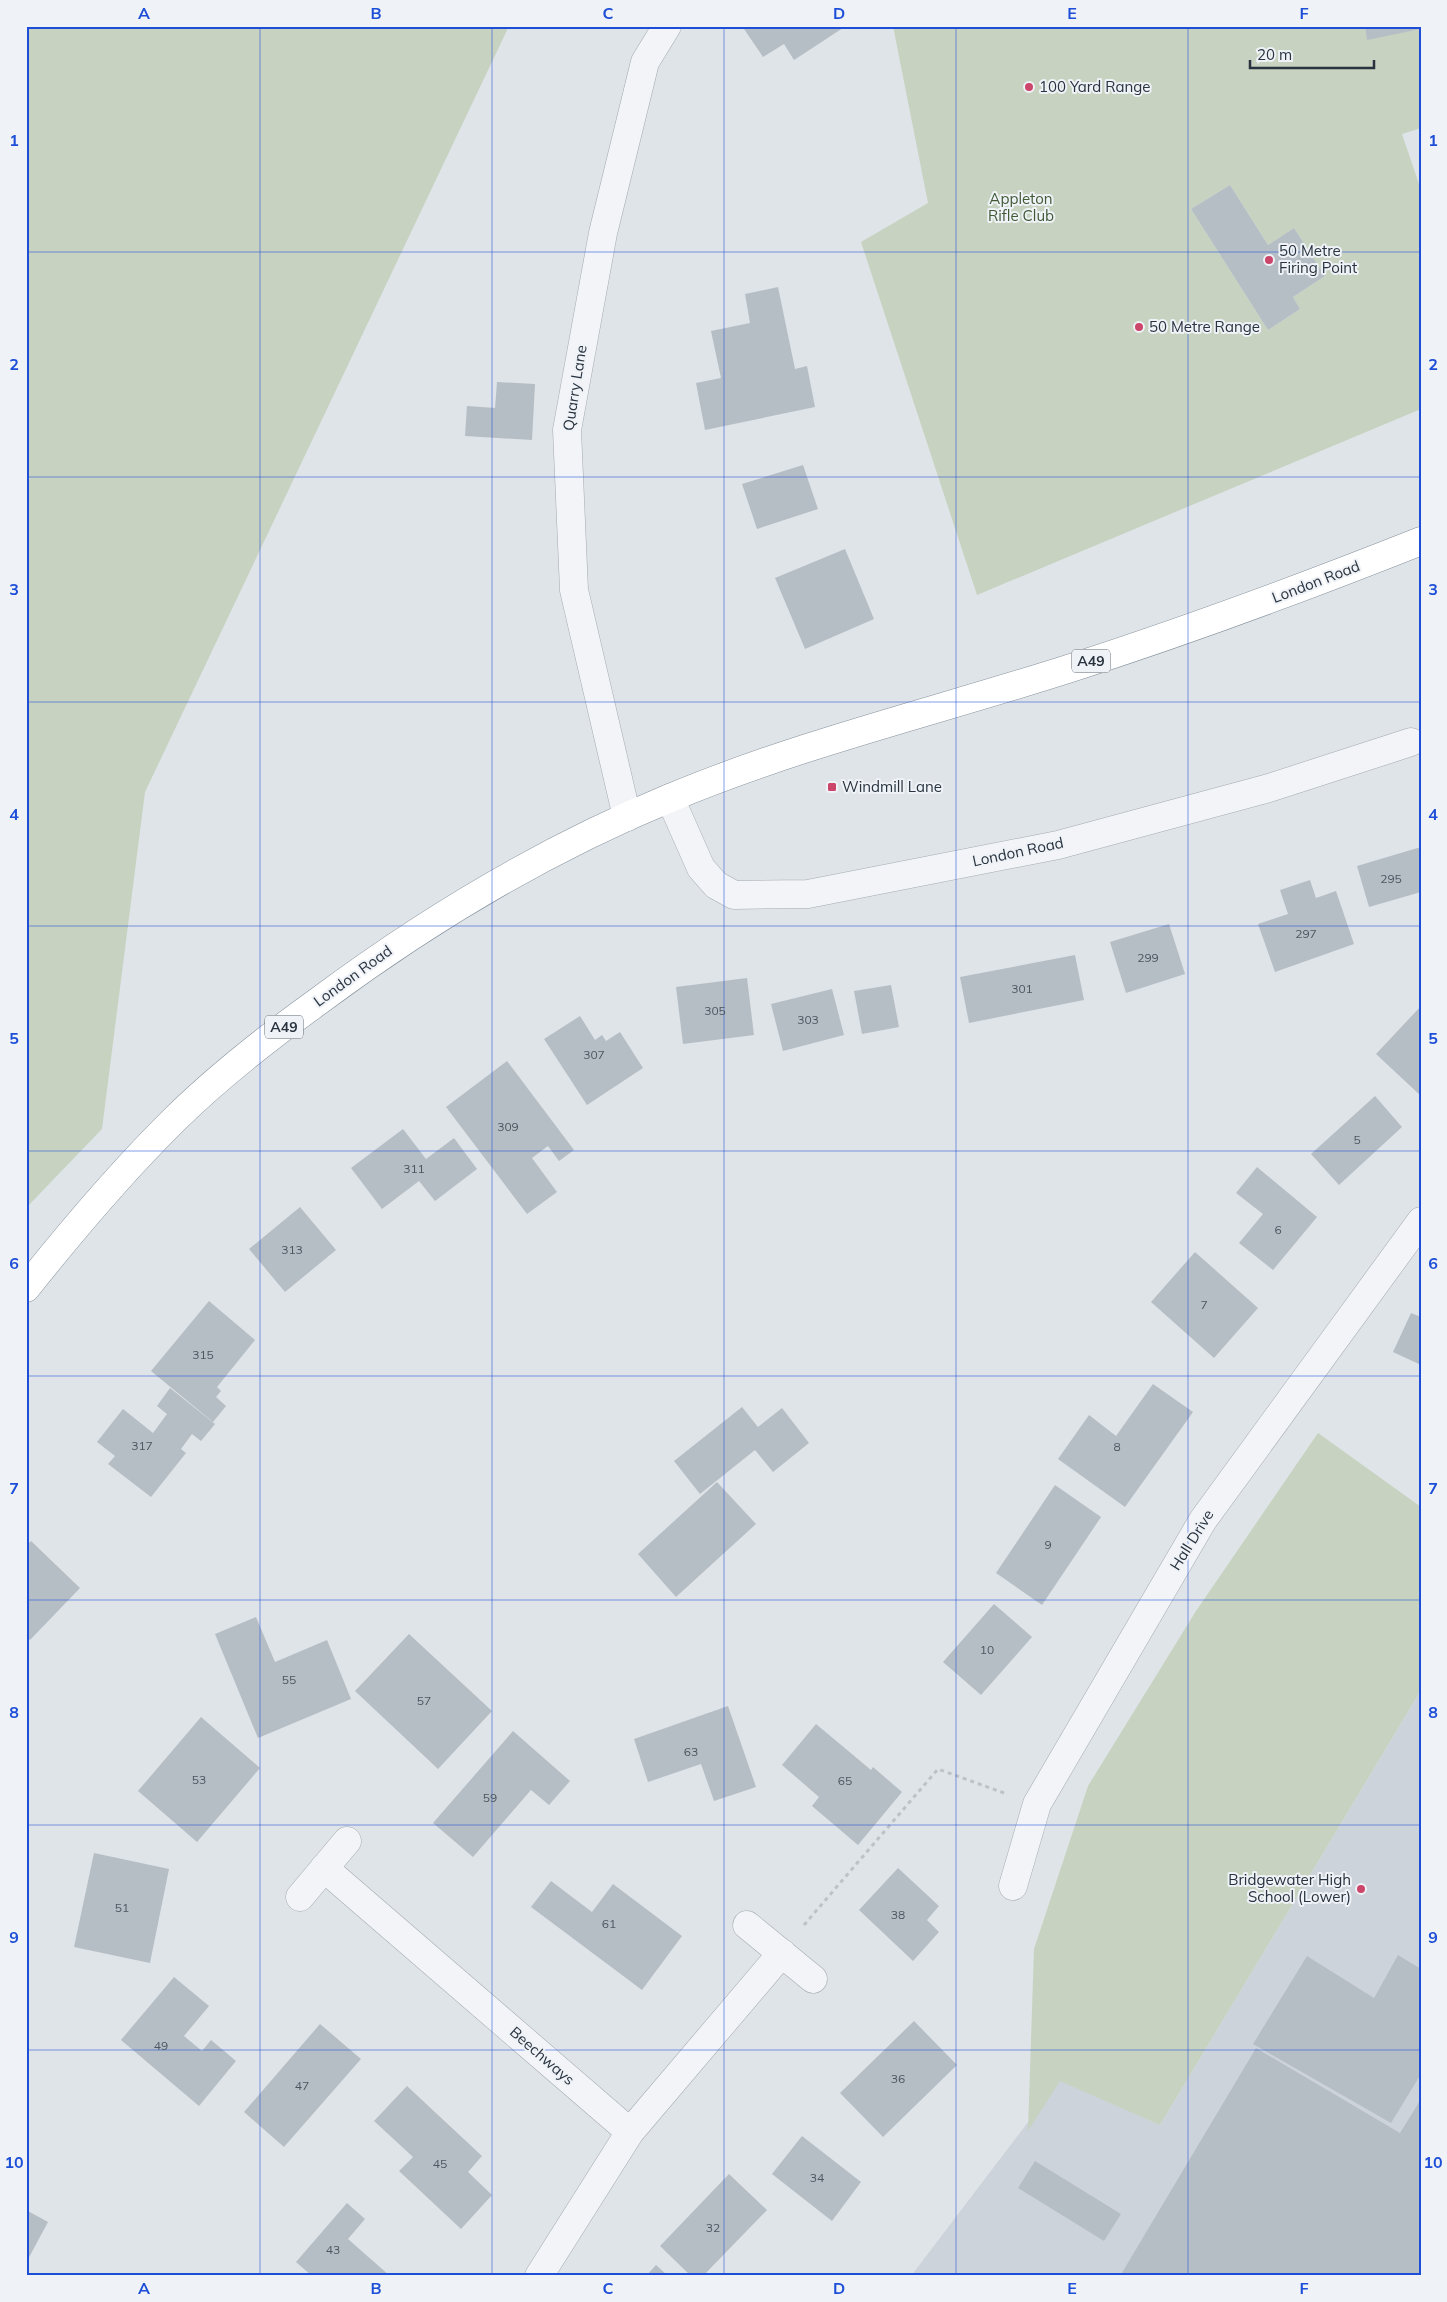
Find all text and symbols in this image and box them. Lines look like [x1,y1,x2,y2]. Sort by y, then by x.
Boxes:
text: A [138,3,150,23]
text: B [370,3,382,23]
text: C [603,3,614,23]
text: D [833,3,845,23]
text: E [1067,3,1077,23]
text: F [1299,3,1309,23]
scale bar [1250,38,1373,70]
text: 20 m [1257,45,1292,64]
place label: 100 Yard Range [1039,77,1151,96]
marker: 100 Yard Range [1023,81,1035,93]
text: 1 [9,130,19,150]
text: 1 [1428,130,1438,150]
park label: Appleton Rifle Club [988,189,1054,225]
place label: 50 Metre Firing Point [1279,241,1357,277]
marker: 50 Metre Firing Point [1263,254,1275,266]
place label: 50 Metre Range [1149,317,1260,336]
marker: 50 Metre Range [1133,321,1145,333]
street label: Quarry Lane [558,344,591,432]
text: 2 [9,354,19,374]
text: 2 [1428,354,1438,374]
street label: London Road [1269,556,1362,607]
text: 3 [9,579,19,599]
text: 3 [1428,579,1438,599]
road number: A49 [1072,649,1110,672]
place label: Windmill Lane [842,777,942,796]
marker: Windmill Lane [826,781,838,793]
text: 4 [9,804,19,824]
text: 4 [1428,804,1438,824]
street label: London Road [971,833,1065,870]
house number: 295 [1380,871,1402,886]
house number: 297 [1295,926,1317,941]
street label: London Road [310,941,396,1010]
house number: 299 [1137,950,1159,965]
house number: 301 [1011,981,1033,996]
house number: 305 [704,1003,726,1018]
house number: 303 [797,1012,819,1027]
road number: A49 [265,1016,303,1038]
text: 5 [9,1028,19,1048]
text: 5 [1428,1028,1438,1048]
house number: 307 [583,1047,605,1062]
house number: 309 [497,1119,519,1134]
house number: 5 [1353,1132,1361,1147]
house number: 311 [403,1161,425,1176]
house number: 6 [1274,1222,1282,1237]
house number: 313 [281,1242,303,1257]
text: 6 [9,1253,19,1273]
text: 6 [1428,1253,1438,1273]
house number: 7 [1200,1297,1208,1312]
house number: 315 [192,1347,214,1362]
house number: 317 [131,1438,153,1453]
house number: 8 [1113,1439,1121,1454]
text: 7 [9,1478,19,1498]
text: 7 [1428,1478,1438,1498]
street label: Hall Drive [1166,1506,1218,1574]
house number: 9 [1044,1537,1052,1552]
house number: 10 [980,1642,994,1657]
house number: 55 [282,1672,296,1687]
house number: 57 [417,1693,431,1708]
text: 8 [9,1702,19,1722]
text: 8 [1428,1702,1438,1722]
house number: 63 [684,1744,698,1759]
house number: 53 [192,1772,206,1787]
house number: 65 [838,1773,852,1788]
house number: 59 [483,1790,497,1805]
place label: Bridgewater High School (Lower) [1228,1870,1351,1906]
marker: Bridgewater High School (Lower) [1355,1883,1367,1895]
house number: 51 [115,1900,129,1915]
house number: 38 [891,1907,905,1922]
house number: 61 [602,1916,616,1931]
text: 9 [9,1927,19,1947]
text: 9 [1428,1927,1438,1947]
street label: Beechways [506,2022,579,2089]
house number: 49 [154,2038,168,2053]
house number: 36 [891,2071,905,2086]
house number: 47 [295,2078,309,2093]
text: 10 [4,2152,24,2172]
text: 10 [1423,2152,1443,2172]
house number: 45 [433,2156,447,2171]
house number: 34 [810,2170,824,2185]
house number: 32 [706,2220,720,2235]
house number: 43 [326,2242,340,2257]
text: A [138,2278,150,2298]
text: B [370,2278,382,2298]
text: C [603,2278,614,2298]
text: D [833,2278,845,2298]
text: E [1067,2278,1077,2298]
text: F [1299,2278,1309,2298]

